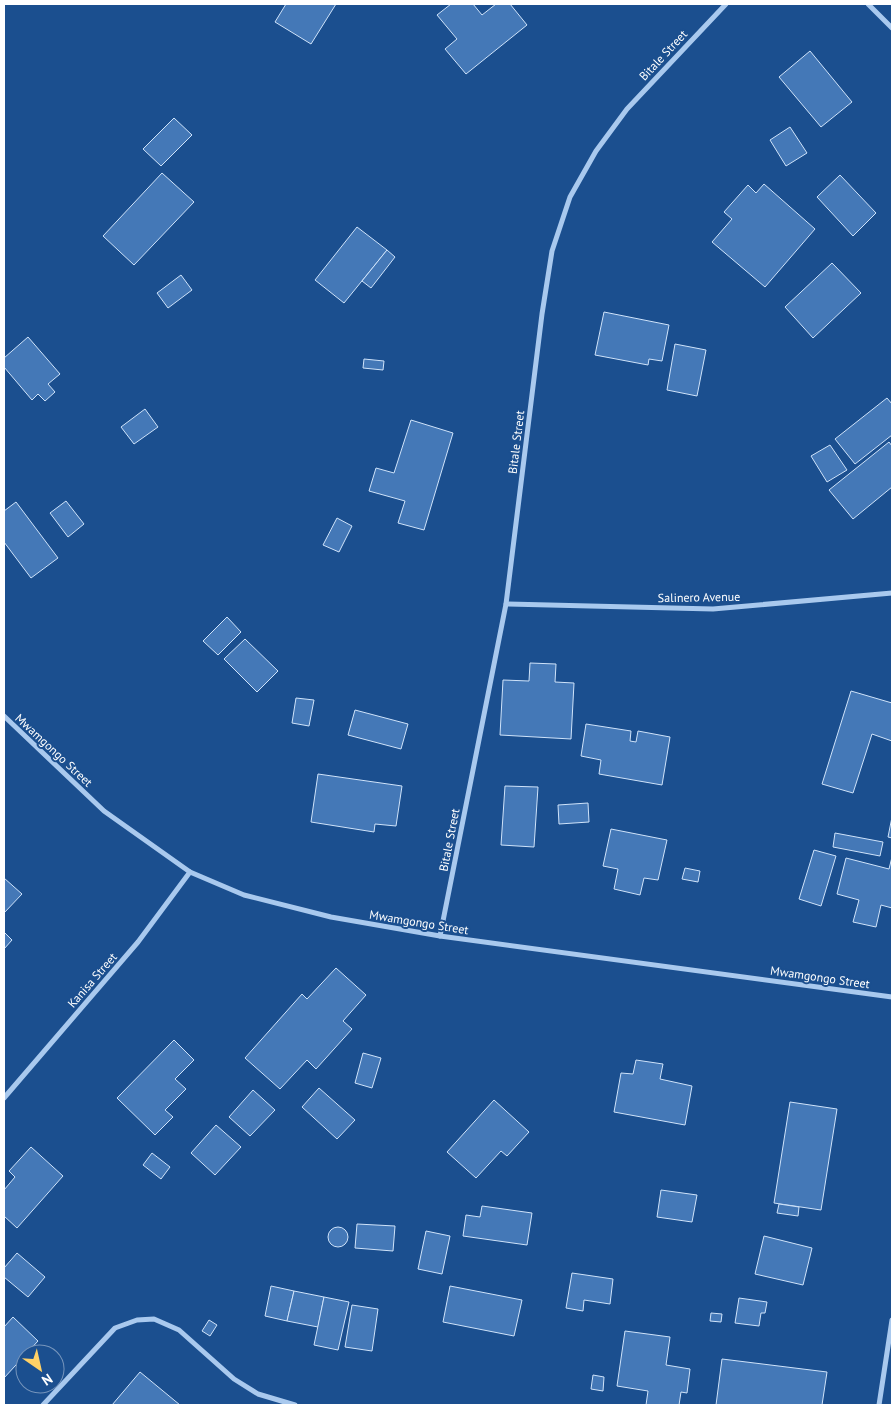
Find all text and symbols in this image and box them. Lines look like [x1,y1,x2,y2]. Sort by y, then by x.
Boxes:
street label: Bitale Street [636,27,690,83]
street label: Bitale Street [505,409,527,475]
street label: Salinero Avenue [658,589,740,605]
street label: Mwamgongo Street [12,710,96,790]
street label: Bitale Street [436,807,462,873]
street label: Mwamgongo Street [368,907,470,937]
street label: Kanisa Street [64,950,120,1010]
street label: Mwamgongo Street [769,963,871,991]
north arrow [15,1344,65,1394]
text: N [38,1370,56,1390]

